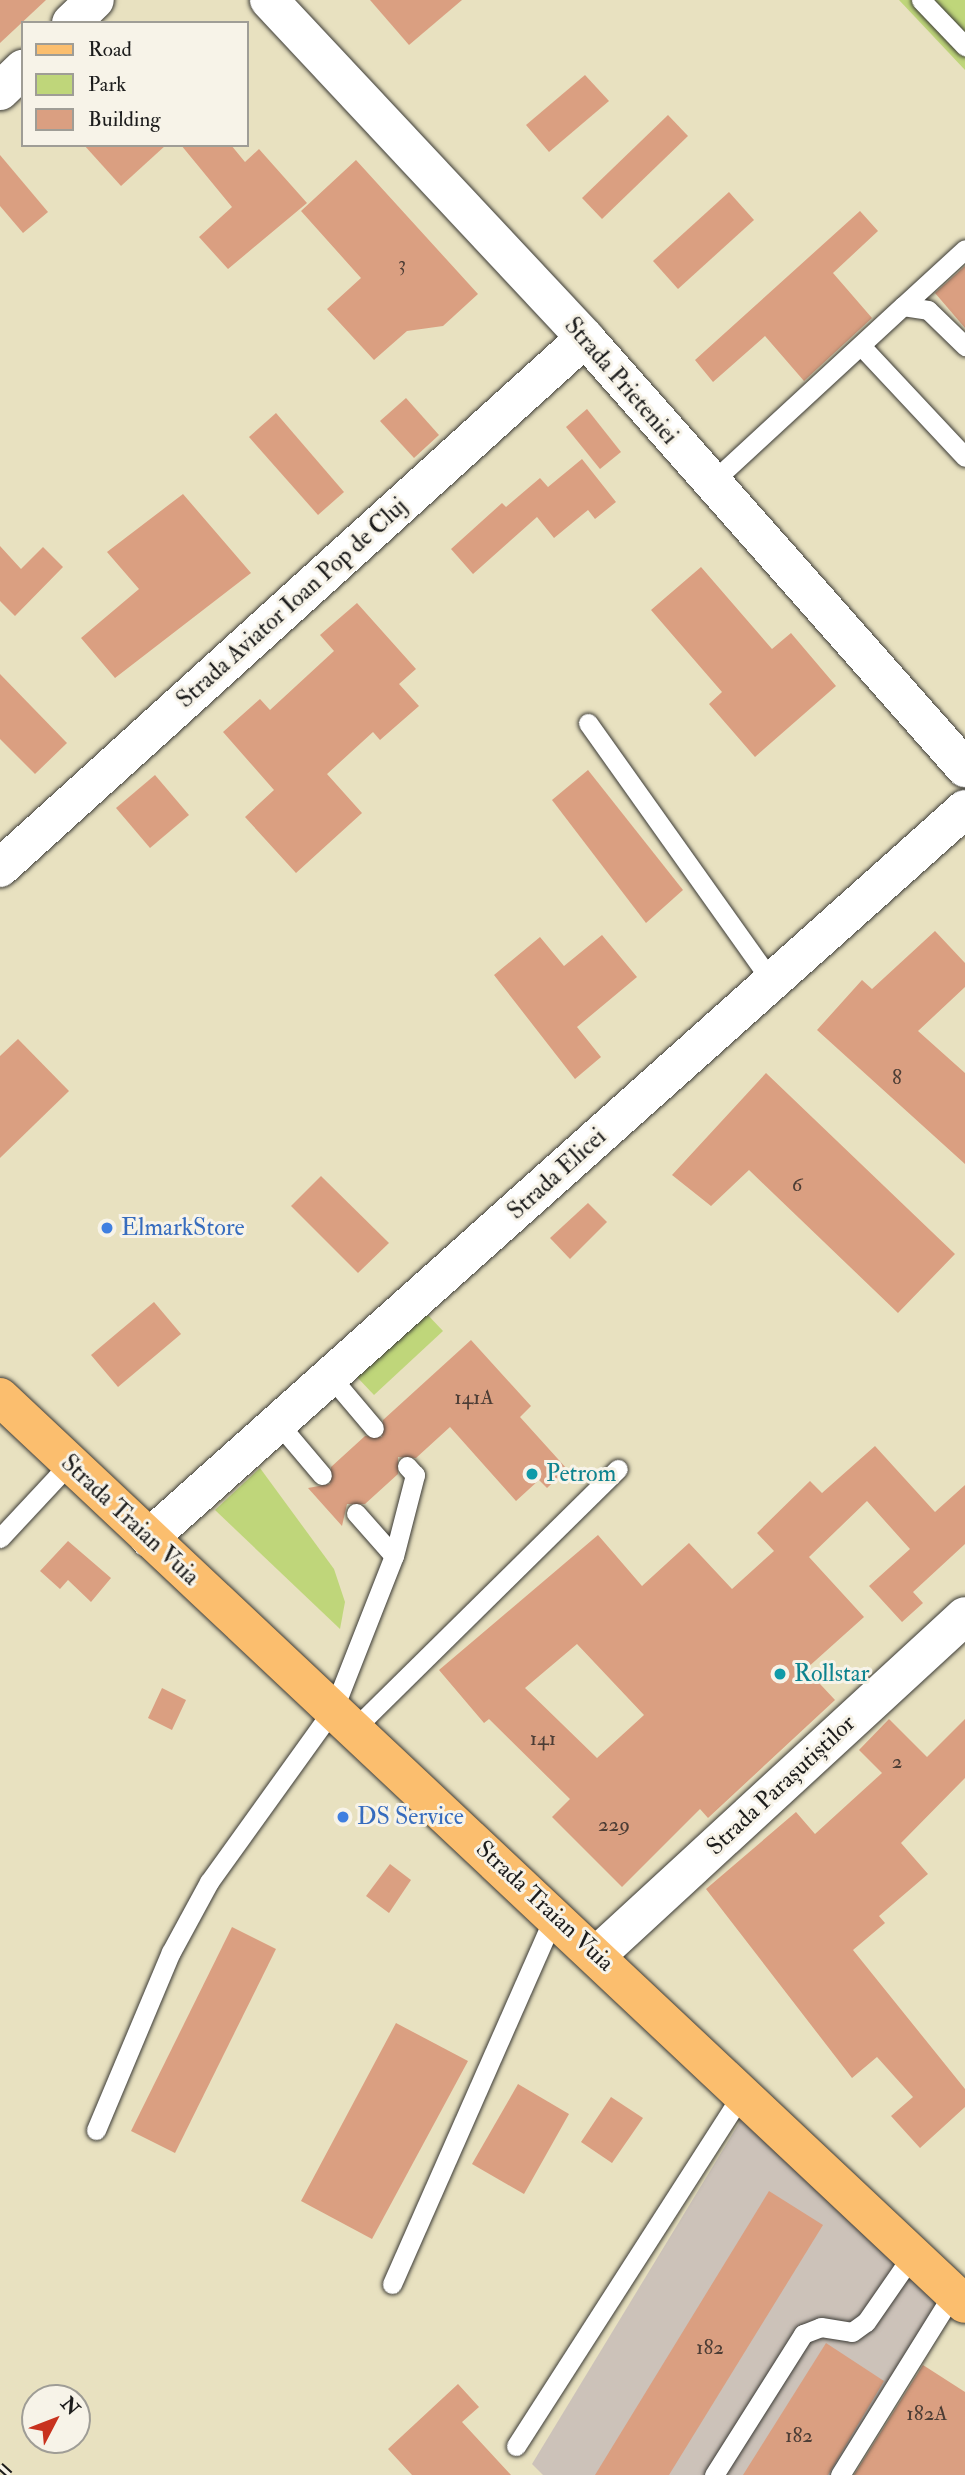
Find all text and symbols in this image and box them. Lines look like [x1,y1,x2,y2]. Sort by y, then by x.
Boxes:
legend [21,21,248,147]
text: Road [88,36,132,63]
text: Park [88,71,126,98]
text: Building [88,106,161,133]
house number: 3 [398,251,406,277]
street label: Strada Prieteniei [558,312,684,450]
street label: Strada Aviator Ioan Pop de Cluj [171,492,413,714]
house number: 8 [892,1065,902,1091]
street label: Strada Elicei [502,1122,612,1226]
house number: 6 [792,1172,802,1198]
place label: ElmarkStore [121,1214,245,1242]
marker: ElmarkStore [99,1220,115,1236]
house number: 141A [454,1385,494,1411]
street label: Strada Traian Vuia [55,1449,205,1591]
place label: Petrom [546,1460,616,1488]
marker: Petrom [524,1466,540,1482]
place label: Rollstar [794,1660,869,1688]
marker: Rollstar [772,1666,788,1682]
street label: Strada Parașutiștilor [701,1709,861,1861]
house number: 141 [530,1726,556,1752]
house number: 2 [892,1749,902,1775]
place label: DS Service [357,1803,464,1831]
marker: DS Service [335,1809,351,1825]
house number: 229 [598,1812,630,1838]
street label: Strada Traian Vuia [470,1835,620,1977]
house number: 182 [696,2335,724,2361]
north arrow [21,2384,91,2454]
text: N [56,2392,85,2421]
house number: 182A [906,2401,948,2427]
house number: 182 [785,2423,813,2449]

